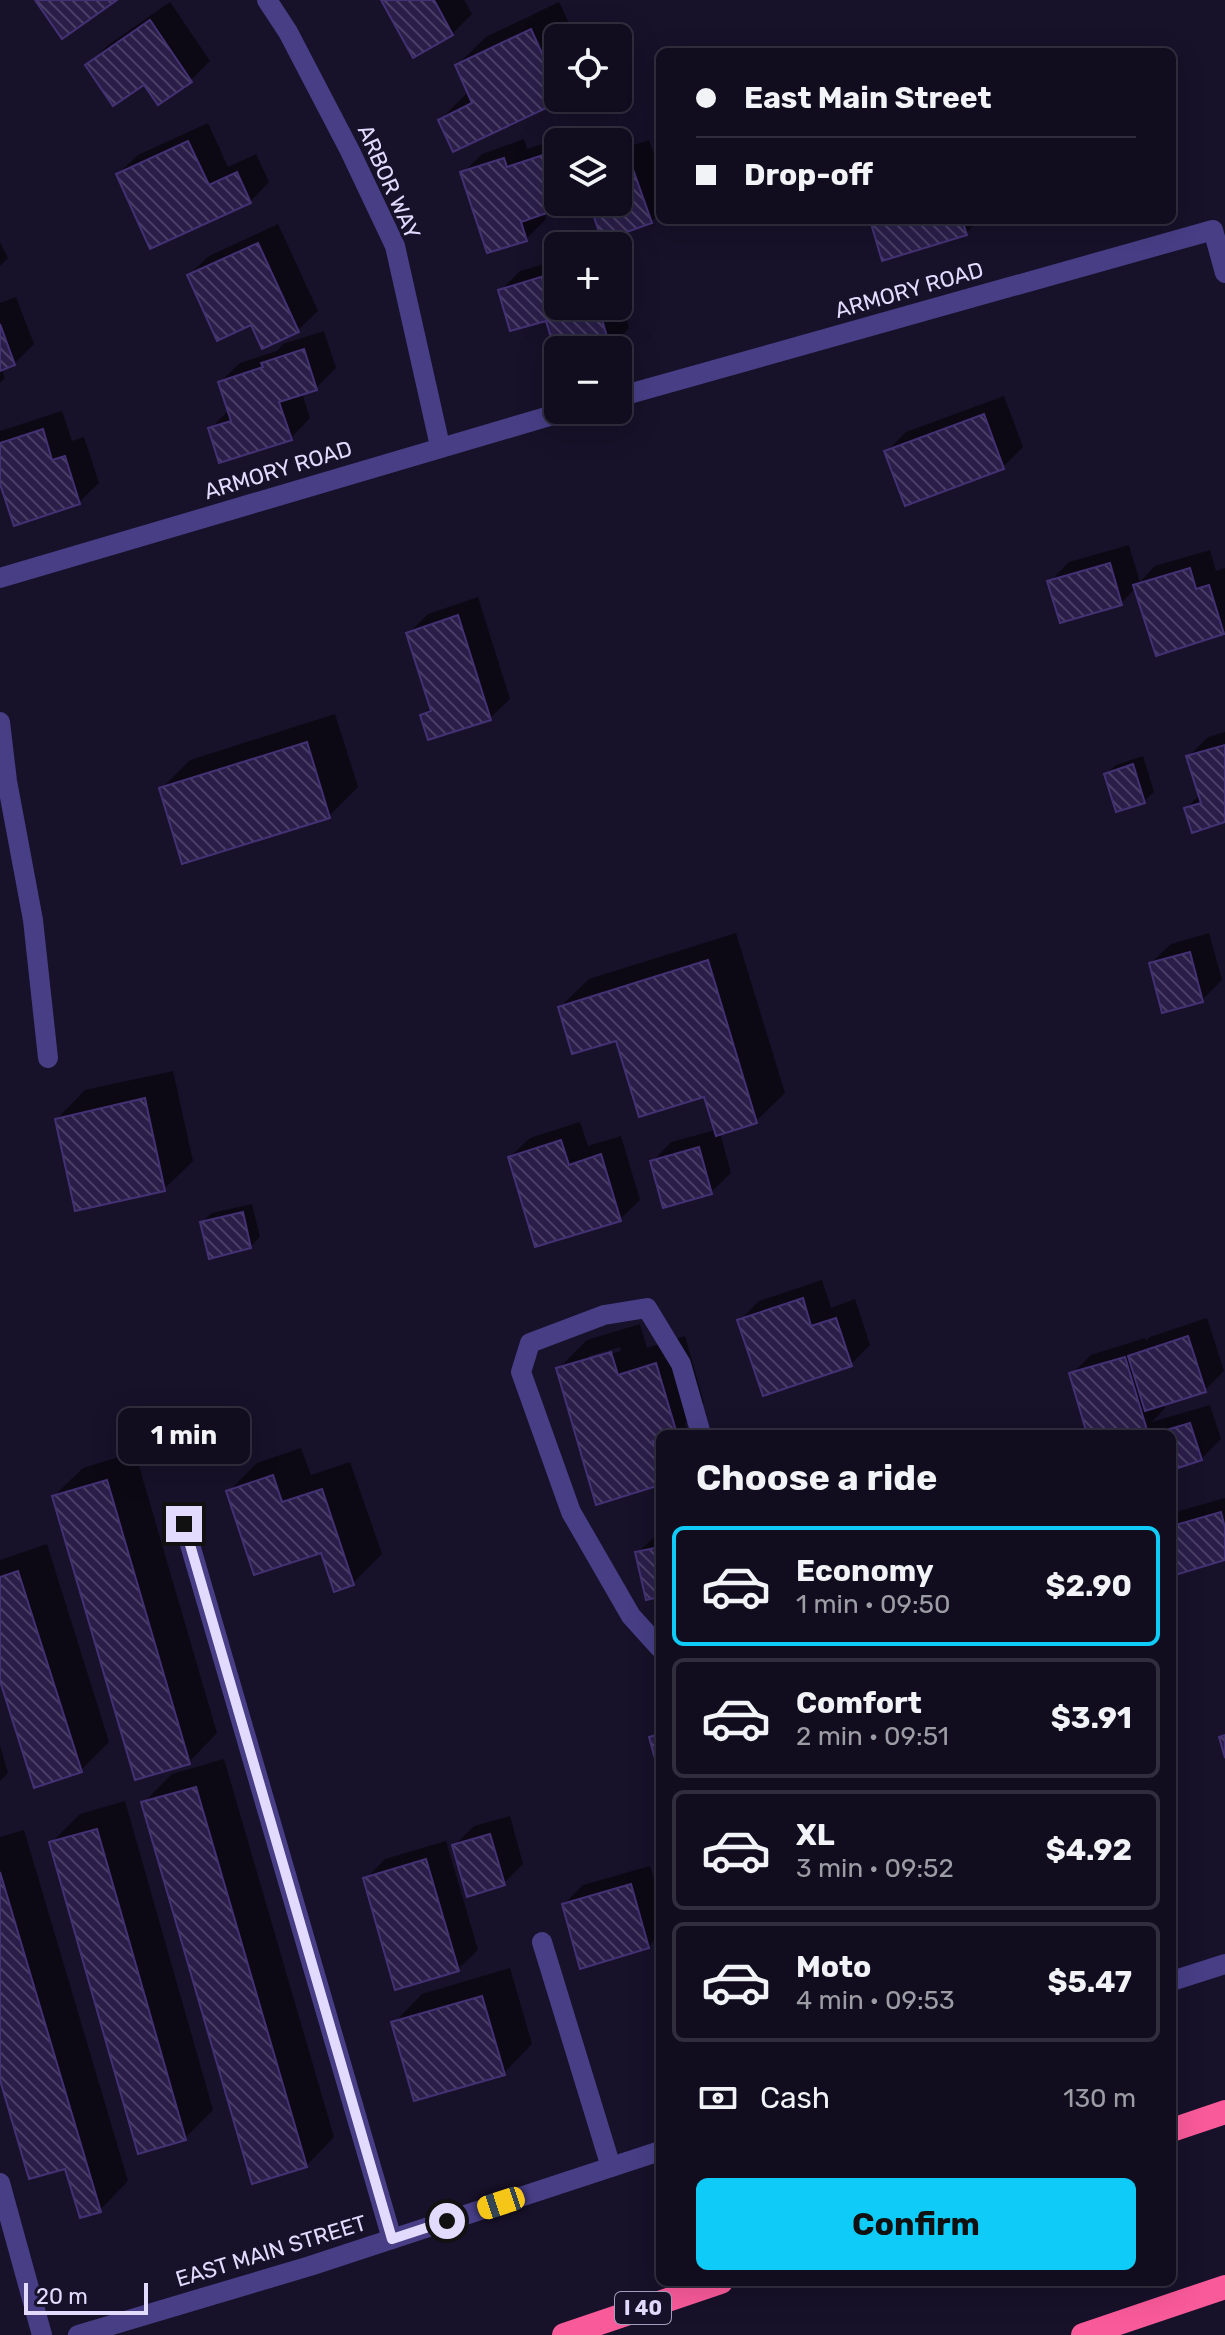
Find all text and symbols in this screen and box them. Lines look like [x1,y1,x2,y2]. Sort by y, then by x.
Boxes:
map controls [544,24,632,424]
button: locate [544,24,632,112]
text: East Main Street [744,80,992,116]
street label: ARBOR WAY [352,120,426,244]
button: layers [544,128,632,216]
text: Drop-off [744,157,873,193]
button: + [544,232,632,320]
street label: ARMORY ROAD [832,256,986,324]
button: − [544,336,632,424]
street label: ARMORY ROAD [201,435,355,505]
callout: 1 min [118,1408,250,1464]
text: 1 min [151,1420,217,1451]
text: Choose a ride [696,1456,937,1499]
route end [166,1506,202,1542]
icon: car [700,1550,772,1622]
text: Economy [796,1553,934,1589]
text: $2.90 [1046,1568,1132,1604]
text: 1 min · 09:50 [796,1589,951,1620]
icon: car [700,1682,772,1754]
text: Comfort [796,1685,922,1721]
text: $3.91 [1051,1700,1132,1736]
text: 2 min · 09:51 [796,1721,949,1752]
icon: car [700,1814,772,1886]
text: XL [796,1817,835,1853]
text: $4.92 [1046,1832,1132,1868]
text: 3 min · 09:52 [796,1853,954,1884]
icon: car [700,1946,772,2018]
text: Moto [796,1949,871,1985]
text: $5.47 [1047,1964,1132,2000]
text: 4 min · 09:53 [796,1985,955,2016]
icon: cash [696,2076,740,2120]
text: Cash [760,2080,830,2116]
text: 130 m [1063,2083,1136,2114]
button: Confirm [696,2178,1136,2270]
car [474,2184,528,2222]
route start [429,2203,465,2239]
street label: EAST MAIN STREET [172,2209,370,2293]
scale bar [24,2279,148,2315]
text: 20 m [36,2283,88,2310]
road number: I 40 [615,2292,671,2324]

